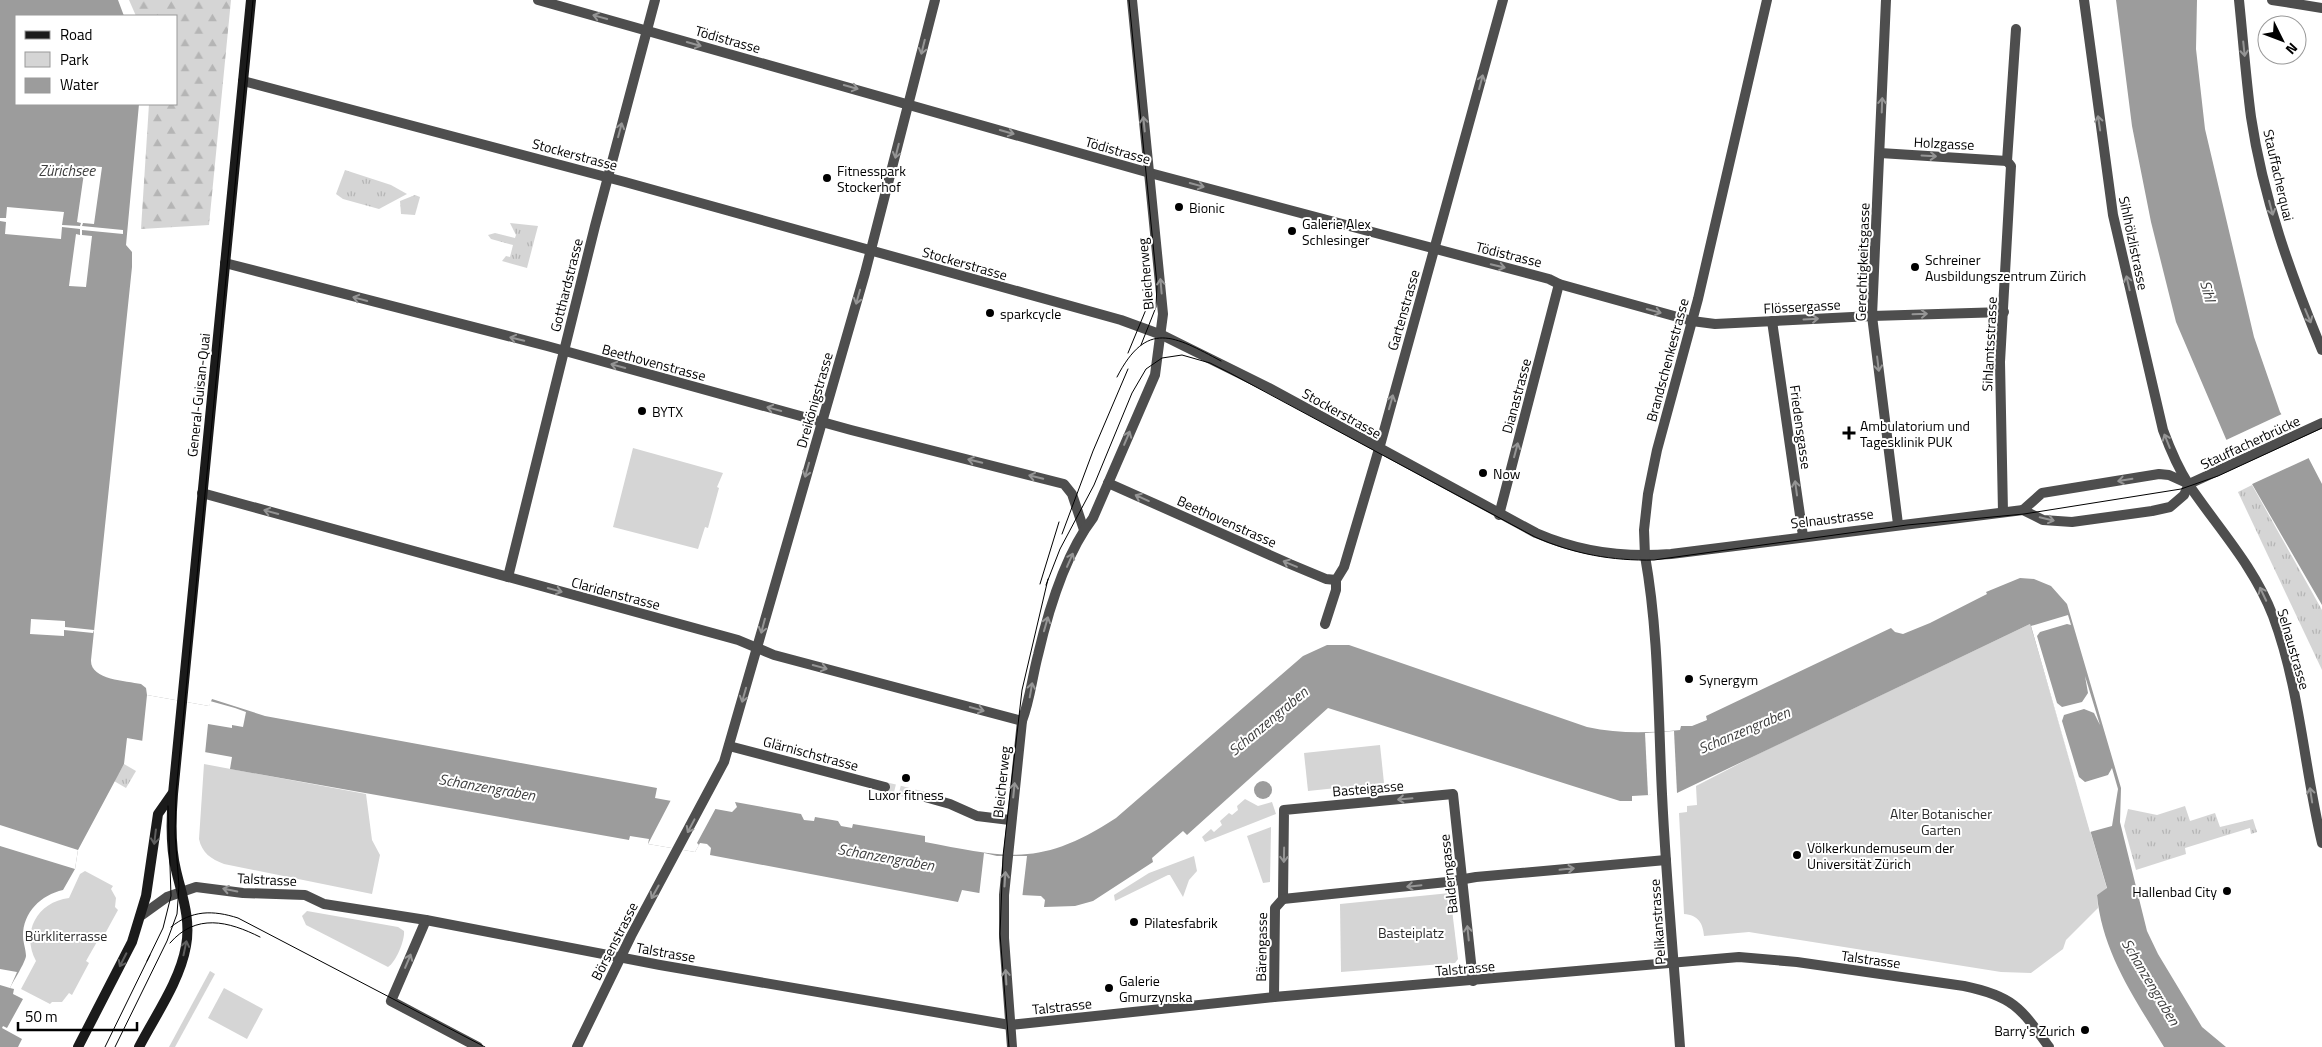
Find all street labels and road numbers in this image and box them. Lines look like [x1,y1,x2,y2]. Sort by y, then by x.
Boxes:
street label: Tödistrasse [693,20,763,58]
street label: Stauffacherquai [2258,127,2300,223]
street label: Tödistrasse [1083,131,1153,169]
street label: Holzgasse [1913,131,1975,155]
street label: Stockerstrasse [530,133,620,175]
street label: Sihlhölzlistrasse [2114,194,2154,292]
street label: Gerechtigkeitsgasse [1849,202,1875,322]
street label: Gotthardstrasse [544,236,588,334]
street label: Tödistrasse [1474,236,1544,272]
street label: Bleicherweg [1131,237,1159,311]
street label: Stockerstrasse [920,241,1010,285]
street label: Gartenstrasse [1381,267,1425,353]
street label: Flössergasse [1763,293,1841,319]
street label: Brandschenkestrasse [1640,296,1694,424]
street label: Sihlamtsstrasse [1976,296,2002,392]
street label: General-Guisan-Quai [181,332,215,458]
street label: Beethovenstrasse [600,338,708,386]
street label: Dreikönigstrasse [790,350,838,450]
street label: Dianastrasse [1496,356,1536,436]
street label: Stockerstrasse [1299,383,1385,443]
street label: Friedensgasse [1785,384,1817,470]
street label: Stauffacherbrücke [2197,410,2303,474]
street label: Beethovenstrasse [1174,490,1280,552]
street label: Selnaustrasse [1789,503,1875,533]
street label: Claridenstrasse [569,571,663,615]
street label: Selnaustrasse [2272,606,2316,692]
street label: Glärnischstrasse [761,730,861,776]
street label: Bleicherweg [987,745,1015,819]
street label: Basteigasse [1331,774,1405,802]
street label: Balderngasse [1433,833,1463,915]
street label: Talstrasse [237,867,297,891]
street label: Pelikanstrasse [1644,878,1670,966]
street label: Börsenstrasse [585,898,643,984]
street label: Bärengasse [1250,912,1272,982]
street label: Talstrasse [635,936,697,968]
street label: Talstrasse [1840,944,1902,974]
street label: Talstrasse [1434,955,1496,981]
street label: Talstrasse [1031,992,1093,1020]

